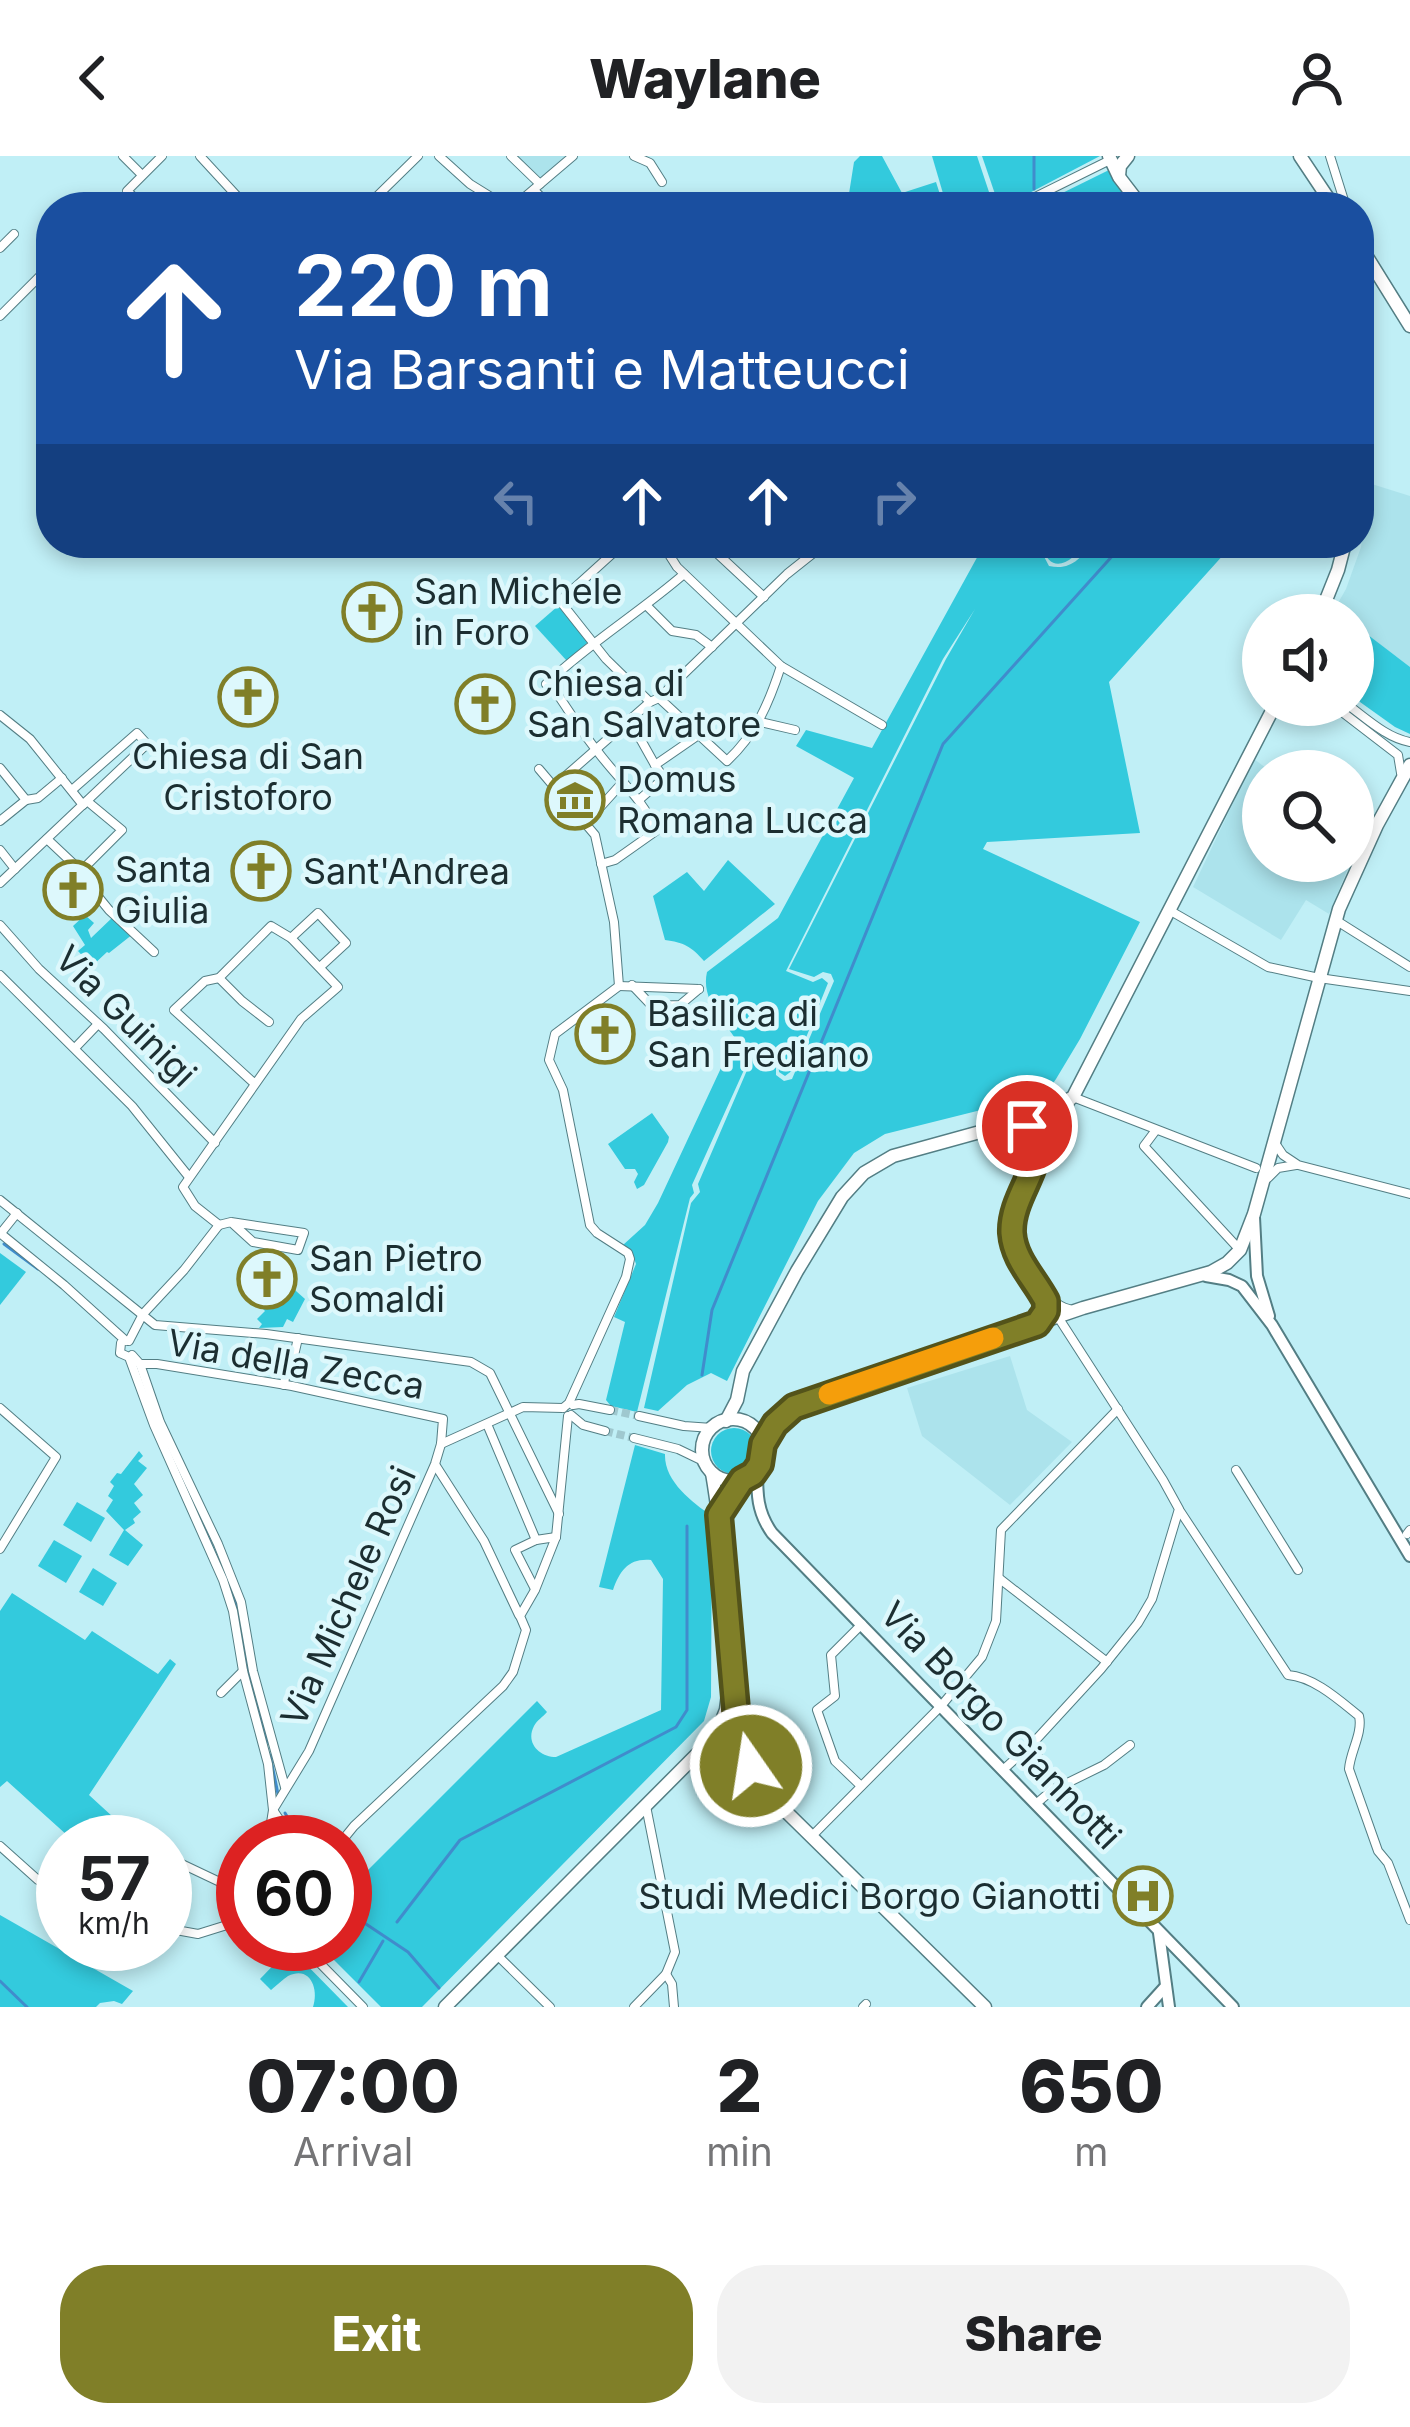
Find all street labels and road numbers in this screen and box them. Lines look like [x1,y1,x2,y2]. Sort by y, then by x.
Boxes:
street label: Via Guinigi [46,936,206,1096]
street label: Via della Zecca [164,1320,428,1408]
street label: Via Michele Rosi [271,1459,425,1733]
street label: Via Borgo Giannotti [872,1592,1130,1858]

